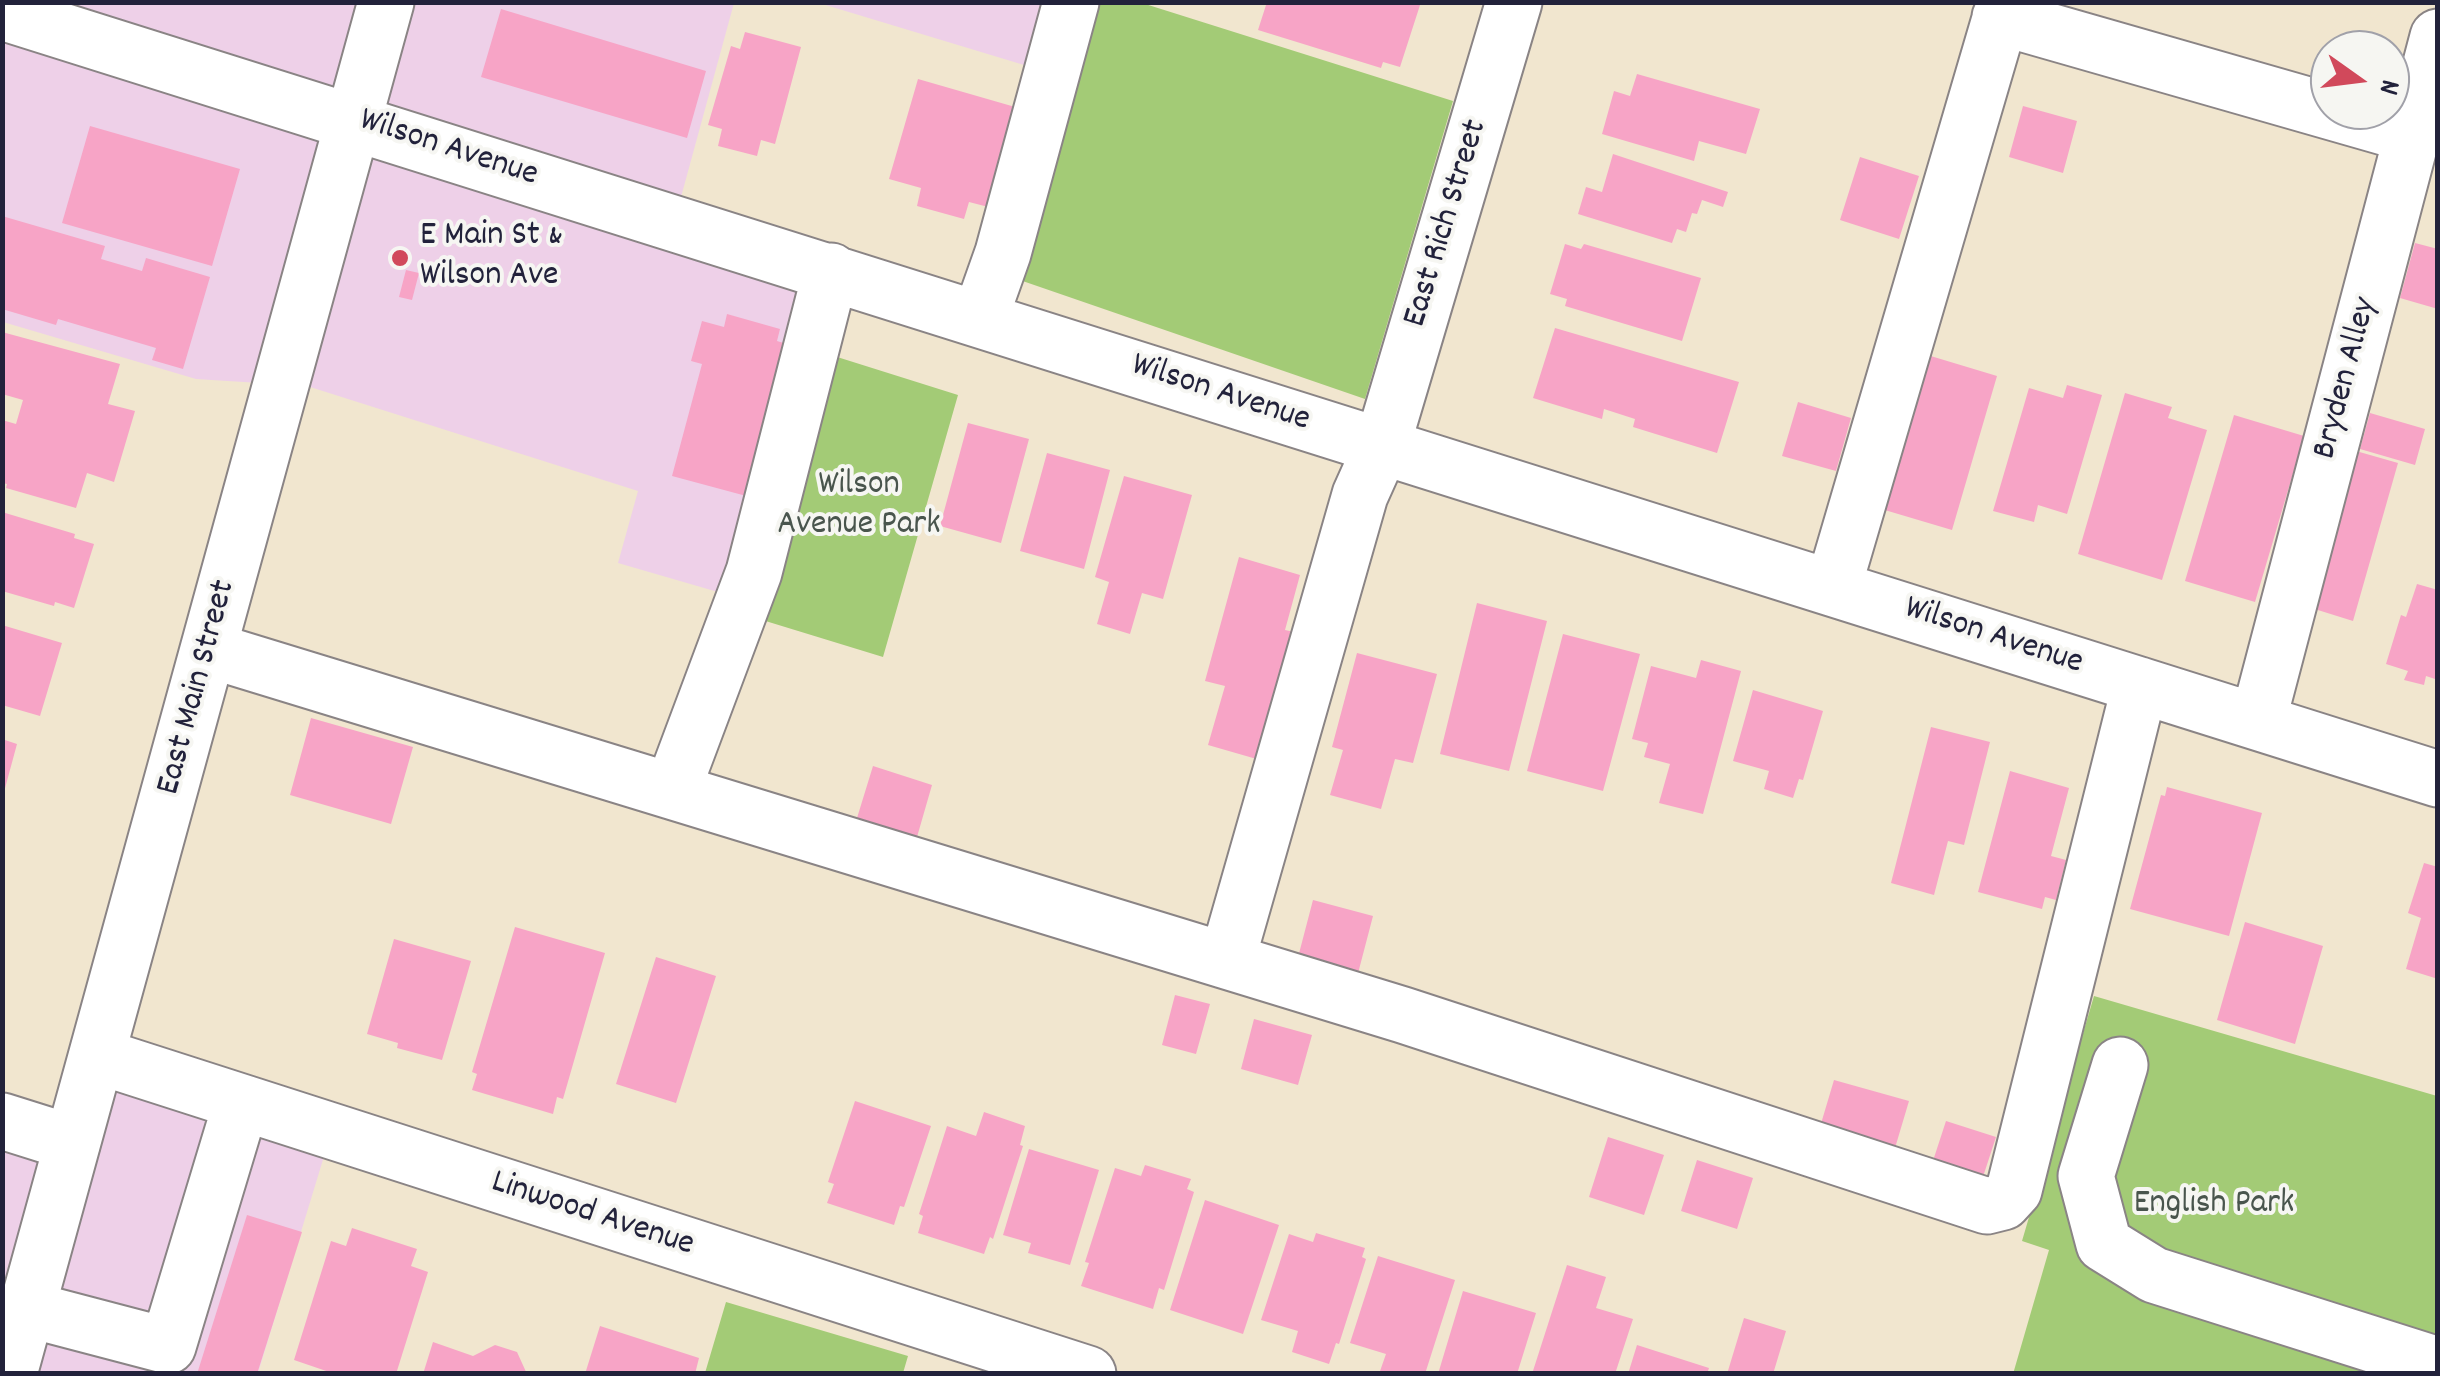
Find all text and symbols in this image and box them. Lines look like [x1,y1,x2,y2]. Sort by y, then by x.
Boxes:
north arrow [2310,30,2410,130]
text: N [2366,75,2408,98]
street label: Wilson Avenue [353,101,543,199]
street label: East Rich Street [1397,115,1499,333]
place label: E Main St & Wilson Ave [420,217,563,299]
marker: E Main St & Wilson Ave [389,247,411,269]
street label: Bryden Alley [2306,294,2390,464]
street label: Wilson Avenue [1125,346,1315,444]
park label: Wilson Avenue Park [777,466,941,548]
street label: East Main Street [150,576,248,800]
street label: Wilson Avenue [1898,589,2088,687]
street label: Linwood Avenue [485,1163,699,1269]
park label: English Park [2134,1185,2294,1227]

